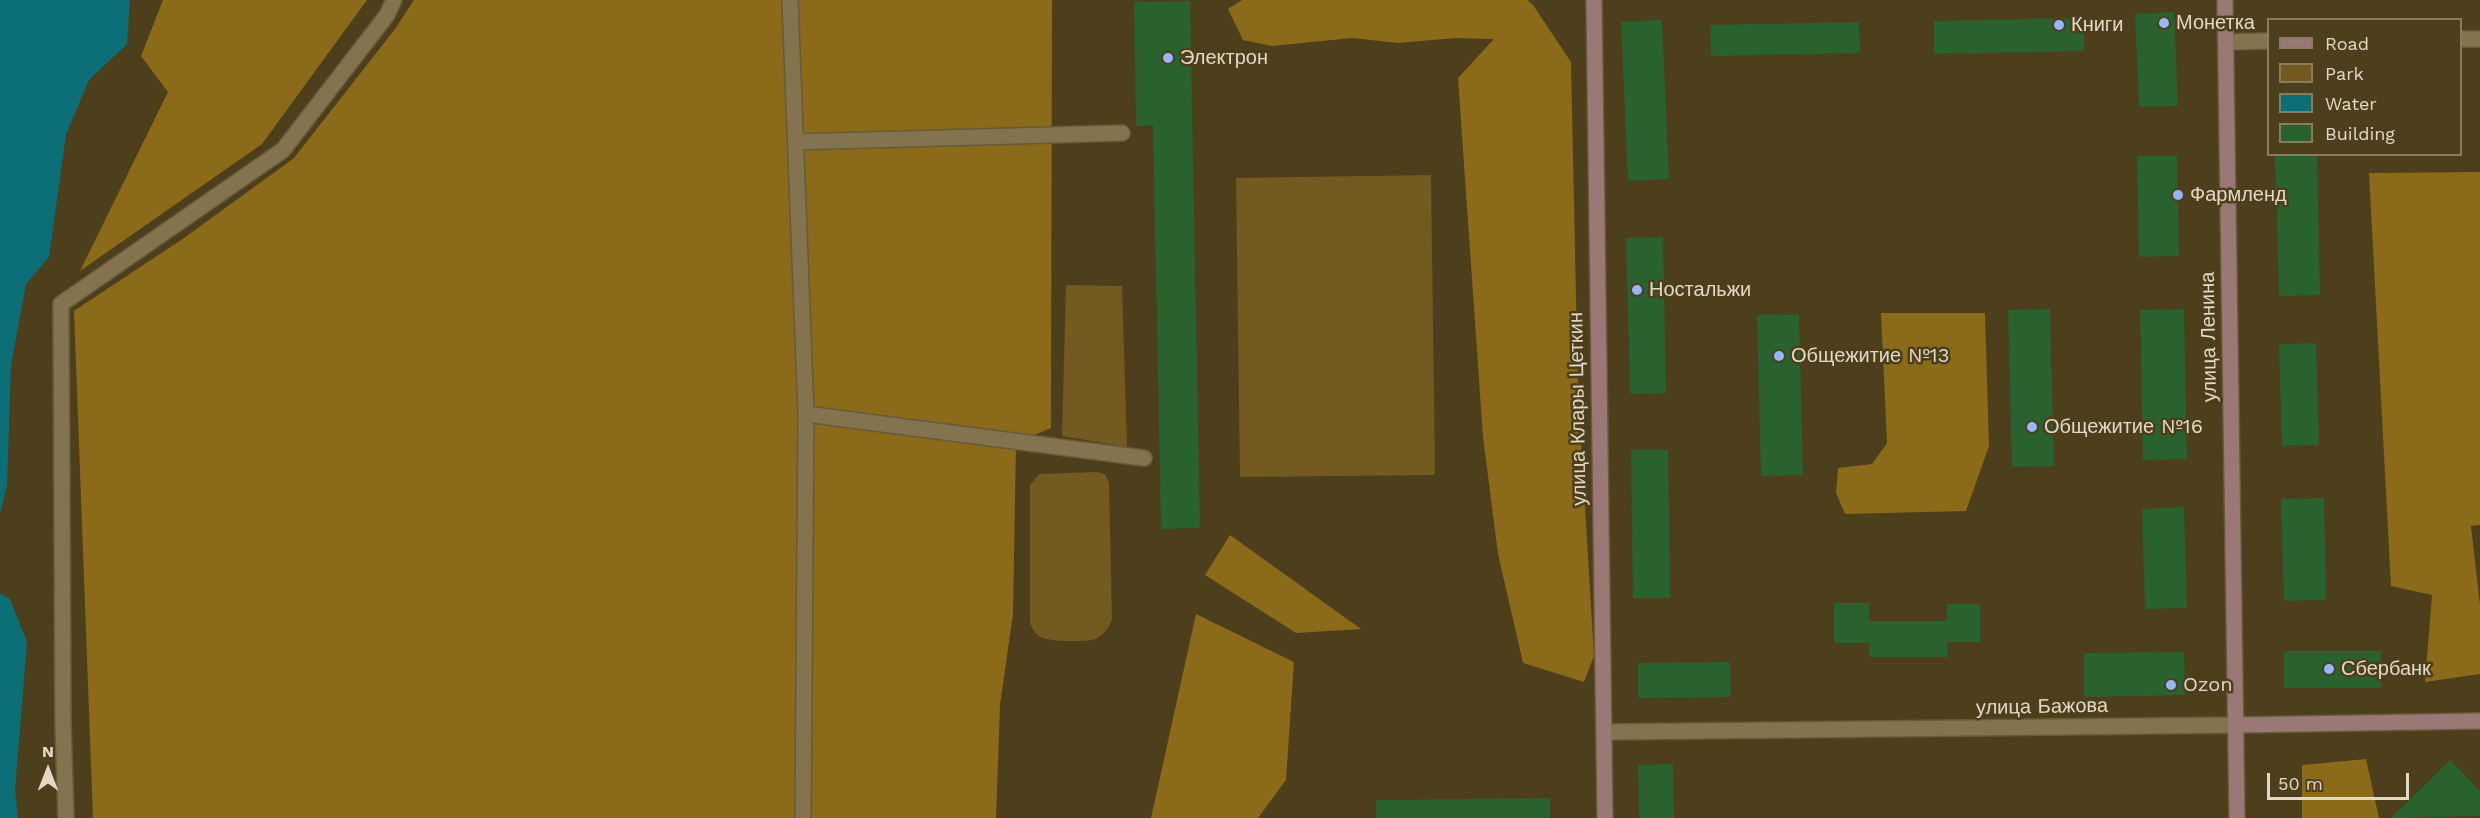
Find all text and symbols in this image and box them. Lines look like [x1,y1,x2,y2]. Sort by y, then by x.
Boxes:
place label: Монетка [2176,11,2255,35]
place label: Книги [2071,13,2123,37]
marker: Монетка [2157,16,2171,30]
marker: Книги [2052,18,2066,32]
legend [2267,18,2462,156]
text: Road [2325,33,2369,54]
place label: Электрон [1180,46,1268,70]
marker: Электрон [1161,51,1175,65]
text: Park [2325,63,2364,84]
text: Water [2325,93,2377,114]
text: Building [2325,123,2395,144]
place label: Фармленд [2190,183,2287,207]
marker: Фармленд [2171,188,2185,202]
street label: улица Ленина [2196,272,2222,402]
place label: Ностальжи [1649,278,1751,302]
marker: Ностальжи [1630,283,1644,297]
street label: улица Клары Цеткин [1564,312,1592,506]
place label: Общежитие №13 [1791,344,1949,368]
marker: Общежитие №13 [1772,349,1786,363]
place label: Общежитие №16 [2044,415,2203,439]
marker: Общежитие №16 [2025,420,2039,434]
place label: Сбербанк [2341,657,2431,681]
marker: Сбербанк [2322,662,2336,676]
place label: Ozon [2183,673,2233,697]
marker: Ozon [2164,678,2178,692]
street label: улица Бажова [1976,694,2108,720]
north arrow [18,740,78,800]
text: N [42,742,54,761]
scale bar [2270,761,2412,799]
text: 50 m [2278,773,2323,794]

